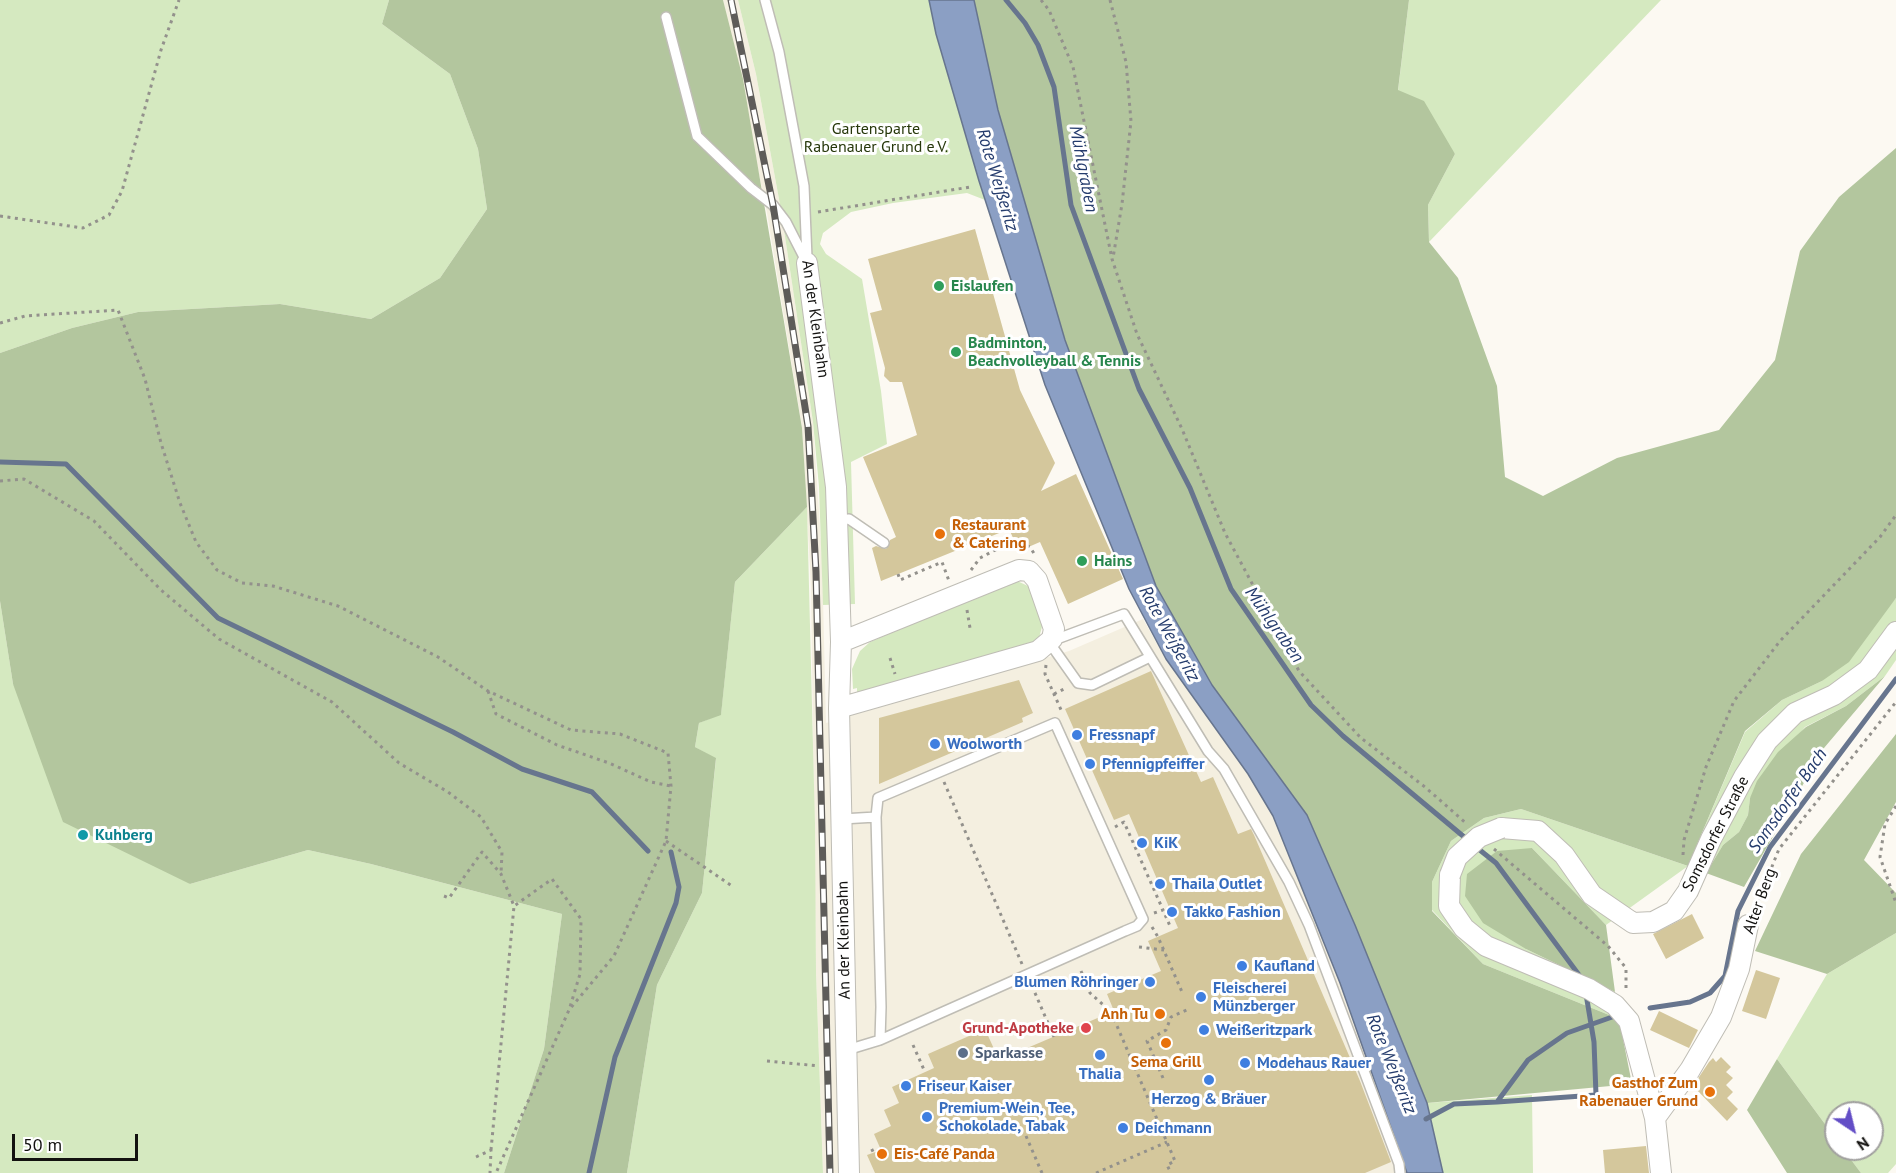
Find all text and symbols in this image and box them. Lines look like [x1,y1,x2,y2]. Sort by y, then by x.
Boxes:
park label: Gartensparte Rabenauer Grund e.V. [804,119,948,157]
water label: Mühlgraben [1064,124,1102,214]
water label: Rote Weißeritz [971,126,1023,234]
street label: An der Kleinbahn [797,259,833,379]
place label: Eislaufen [951,276,1014,296]
marker: Eislaufen [932,279,946,293]
place label: Badminton, Beachvolleyball & Tennis [968,333,1141,371]
marker: Badminton, Beachvolleyball & Tennis [949,345,963,359]
place label: Restaurant & Catering [952,515,1027,553]
marker: Restaurant & Catering [933,527,947,541]
place label: Hains [1094,551,1132,571]
marker: Hains [1075,554,1089,568]
water label: Rote Weißeritz [1134,582,1204,686]
water label: Mühlgraben [1240,583,1308,667]
place label: Fressnapf [1089,725,1155,745]
marker: Fressnapf [1070,728,1084,742]
place label: Woolworth [947,734,1022,754]
marker: Woolworth [928,737,942,751]
water label: Somsdorfer Bach [1744,744,1832,858]
place label: Pfennigpfeiffer [1102,754,1205,774]
marker: Pfennigpfeiffer [1083,757,1097,771]
street label: Somsdorfer Straße [1679,773,1753,895]
place label: Kuhberg [95,825,153,845]
marker: Kuhberg [76,828,90,842]
place label: KiK [1154,833,1178,853]
marker: KiK [1135,836,1149,850]
street label: Alter Berg [1739,865,1781,937]
place label: Thaila Outlet [1172,874,1262,894]
marker: Thaila Outlet [1153,877,1167,891]
street label: An der Kleinbahn [833,881,855,999]
place label: Takko Fashion [1184,902,1281,922]
marker: Takko Fashion [1165,905,1179,919]
place label: Kaufland [1254,956,1315,976]
marker: Kaufland [1235,959,1249,973]
place label: Blumen Röhringer [1014,972,1138,992]
marker: Blumen Röhringer [1143,975,1157,989]
place label: Fleischerei Münzberger [1213,978,1295,1016]
marker: Fleischerei Münzberger [1194,990,1208,1004]
place label: Anh Tu [1101,1004,1148,1024]
marker: Anh Tu [1153,1007,1167,1021]
water label: Rote Weißeritz [1361,1011,1421,1117]
place label: Grund-Apotheke [962,1018,1074,1038]
place label: Weißeritzpark [1216,1020,1312,1040]
marker: Grund-Apotheke [1079,1021,1093,1035]
marker: Weißeritzpark [1197,1023,1211,1037]
marker: Sema Grill [1159,1036,1173,1050]
place label: Sparkasse [975,1043,1043,1063]
marker: Sparkasse [956,1046,970,1060]
marker: Thalia [1093,1048,1107,1062]
place label: Sema Grill [1131,1052,1201,1072]
place label: Modehaus Rauer [1257,1053,1371,1073]
marker: Modehaus Rauer [1238,1056,1252,1070]
place label: Thalia [1079,1064,1121,1084]
marker: Herzog & Bräuer [1202,1073,1216,1087]
place label: Gasthof Zum Rabenauer Grund [1579,1073,1698,1111]
place label: Friseur Kaiser [918,1076,1012,1096]
marker: Friseur Kaiser [899,1079,913,1093]
marker: Gasthof Zum Rabenauer Grund [1703,1085,1717,1099]
place label: Herzog & Bräuer [1151,1089,1267,1109]
place label: Premium-Wein, Tee, Schokolade, Tabak [939,1098,1075,1136]
north arrow [1824,1101,1884,1161]
marker: Premium-Wein, Tee, Schokolade, Tabak [920,1110,934,1124]
place label: Deichmann [1135,1118,1212,1138]
marker: Deichmann [1116,1121,1130,1135]
scale bar [15,1122,141,1160]
text: 50 m [23,1133,62,1156]
text: N [1853,1133,1873,1155]
place label: Eis-Café Panda [894,1144,995,1164]
marker: Eis-Café Panda [875,1147,889,1161]

